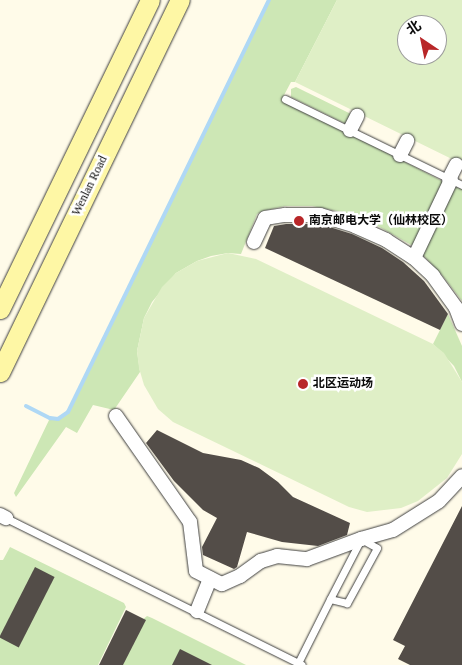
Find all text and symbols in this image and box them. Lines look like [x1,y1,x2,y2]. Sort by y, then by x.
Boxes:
north arrow [397,15,447,65]
text: 北 [404,18,424,38]
street label: Wenlan Road [69,154,111,218]
place label: 南京邮电大学（仙林校区） [309,214,453,228]
marker: 南京邮电大学（仙林校区） [293,215,305,227]
place label: 北区运动场 [313,377,373,391]
marker: 北区运动场 [297,378,309,390]

